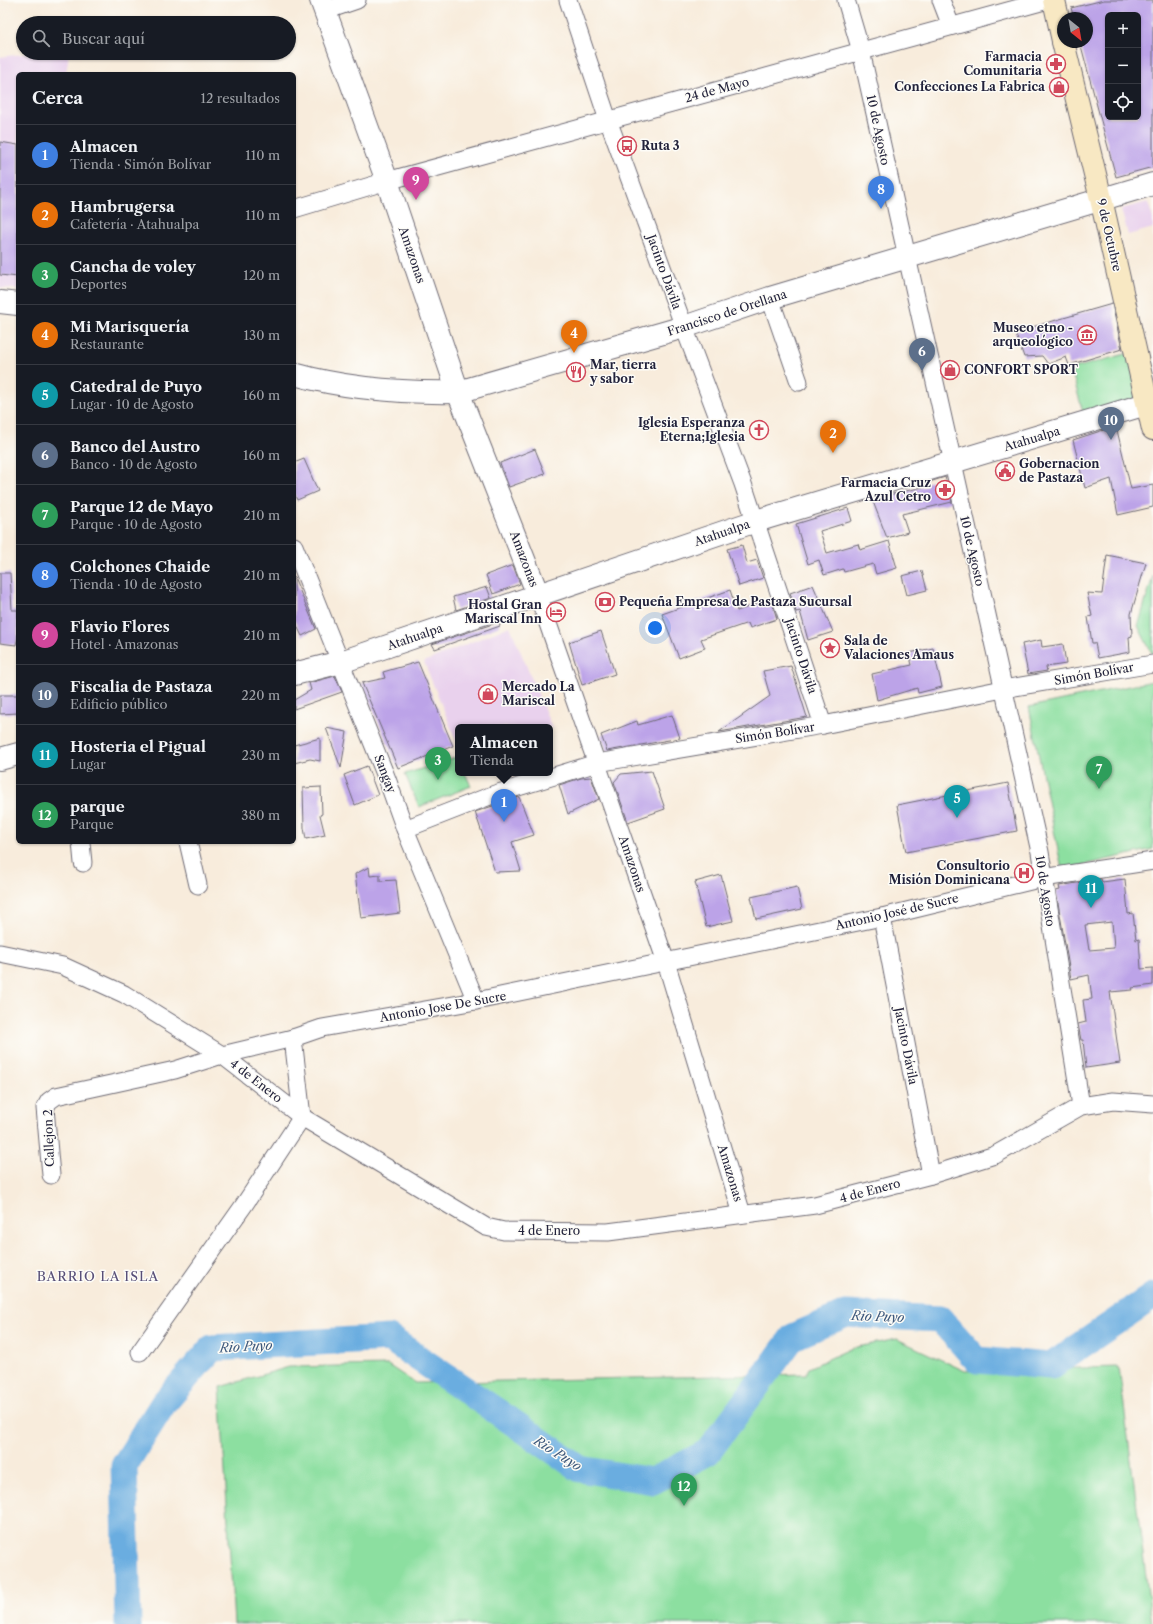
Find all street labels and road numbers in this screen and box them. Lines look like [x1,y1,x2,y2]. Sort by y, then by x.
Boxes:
street label: 24 de Mayo [683,74,751,105]
street label: 10 de Agosto [864,93,893,167]
street label: 9 de Octubre [1094,197,1125,273]
street label: Amazonas [395,224,429,285]
street label: Jacinto Dávila [643,231,685,312]
street label: Francisco de Orellana [665,286,789,339]
street label: Atahualpa [1001,423,1062,454]
street label: 10 de Agosto [957,514,988,588]
street label: Atahualpa [691,516,752,549]
street label: Amazonas [507,528,542,589]
street label: Jacinto Dávila [782,614,821,696]
street label: Atahualpa [384,620,445,653]
street label: Simón Bolívar [1053,659,1135,688]
street label: Simón Bolívar [734,719,816,746]
street label: Sangay [371,752,400,795]
street label: Amazonas [615,833,649,894]
street label: 10 de Agosto [1032,854,1059,928]
street label: Antonio José de Sucre [833,890,960,933]
street label: Antonio Jose De Sucre [377,988,508,1025]
street label: Jacinto Dávila [891,1004,921,1086]
street label: 4 de Enero [227,1056,285,1106]
street label: Callejon 2 [40,1109,57,1167]
street label: Amazonas [714,1141,746,1203]
street label: 4 de Enero [838,1175,902,1206]
street label: 4 de Enero [518,1223,580,1238]

